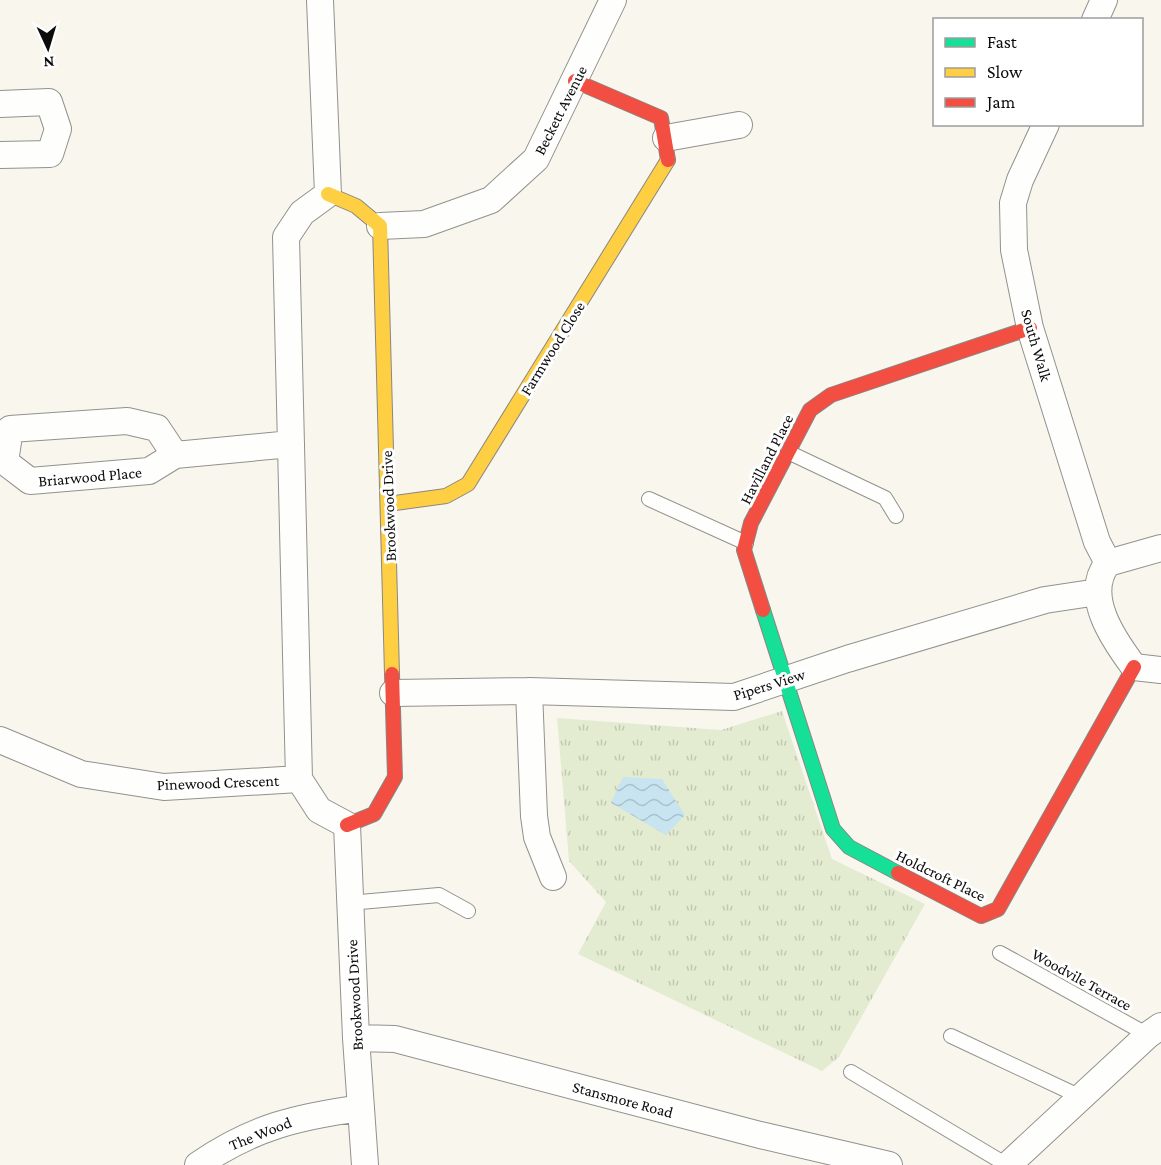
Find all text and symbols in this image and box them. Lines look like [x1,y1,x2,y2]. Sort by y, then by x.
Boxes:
north arrow [18,18,78,78]
legend [933,18,1143,126]
text: Fast [987,32,1018,52]
text: N [43,54,55,71]
text: Slow [987,62,1023,82]
street label: Beckett Avenue [531,63,590,158]
text: Jam [985,92,1016,112]
street label: Farmwood Close [517,298,588,398]
street label: South Walk [1018,307,1055,383]
street label: Havilland Place [737,411,796,507]
street label: Brookwood Drive [378,450,399,562]
street label: Briarwood Place [38,464,143,489]
street label: Pipers View [731,665,808,704]
street label: Pinewood Crescent [157,772,280,793]
street label: Holdcroft Place [893,846,988,904]
street label: Brookwood Drive [343,939,366,1051]
street label: Woodvile Terrace [1029,945,1135,1014]
street label: Stansmore Road [571,1078,676,1121]
street label: The Wood [227,1113,294,1154]

